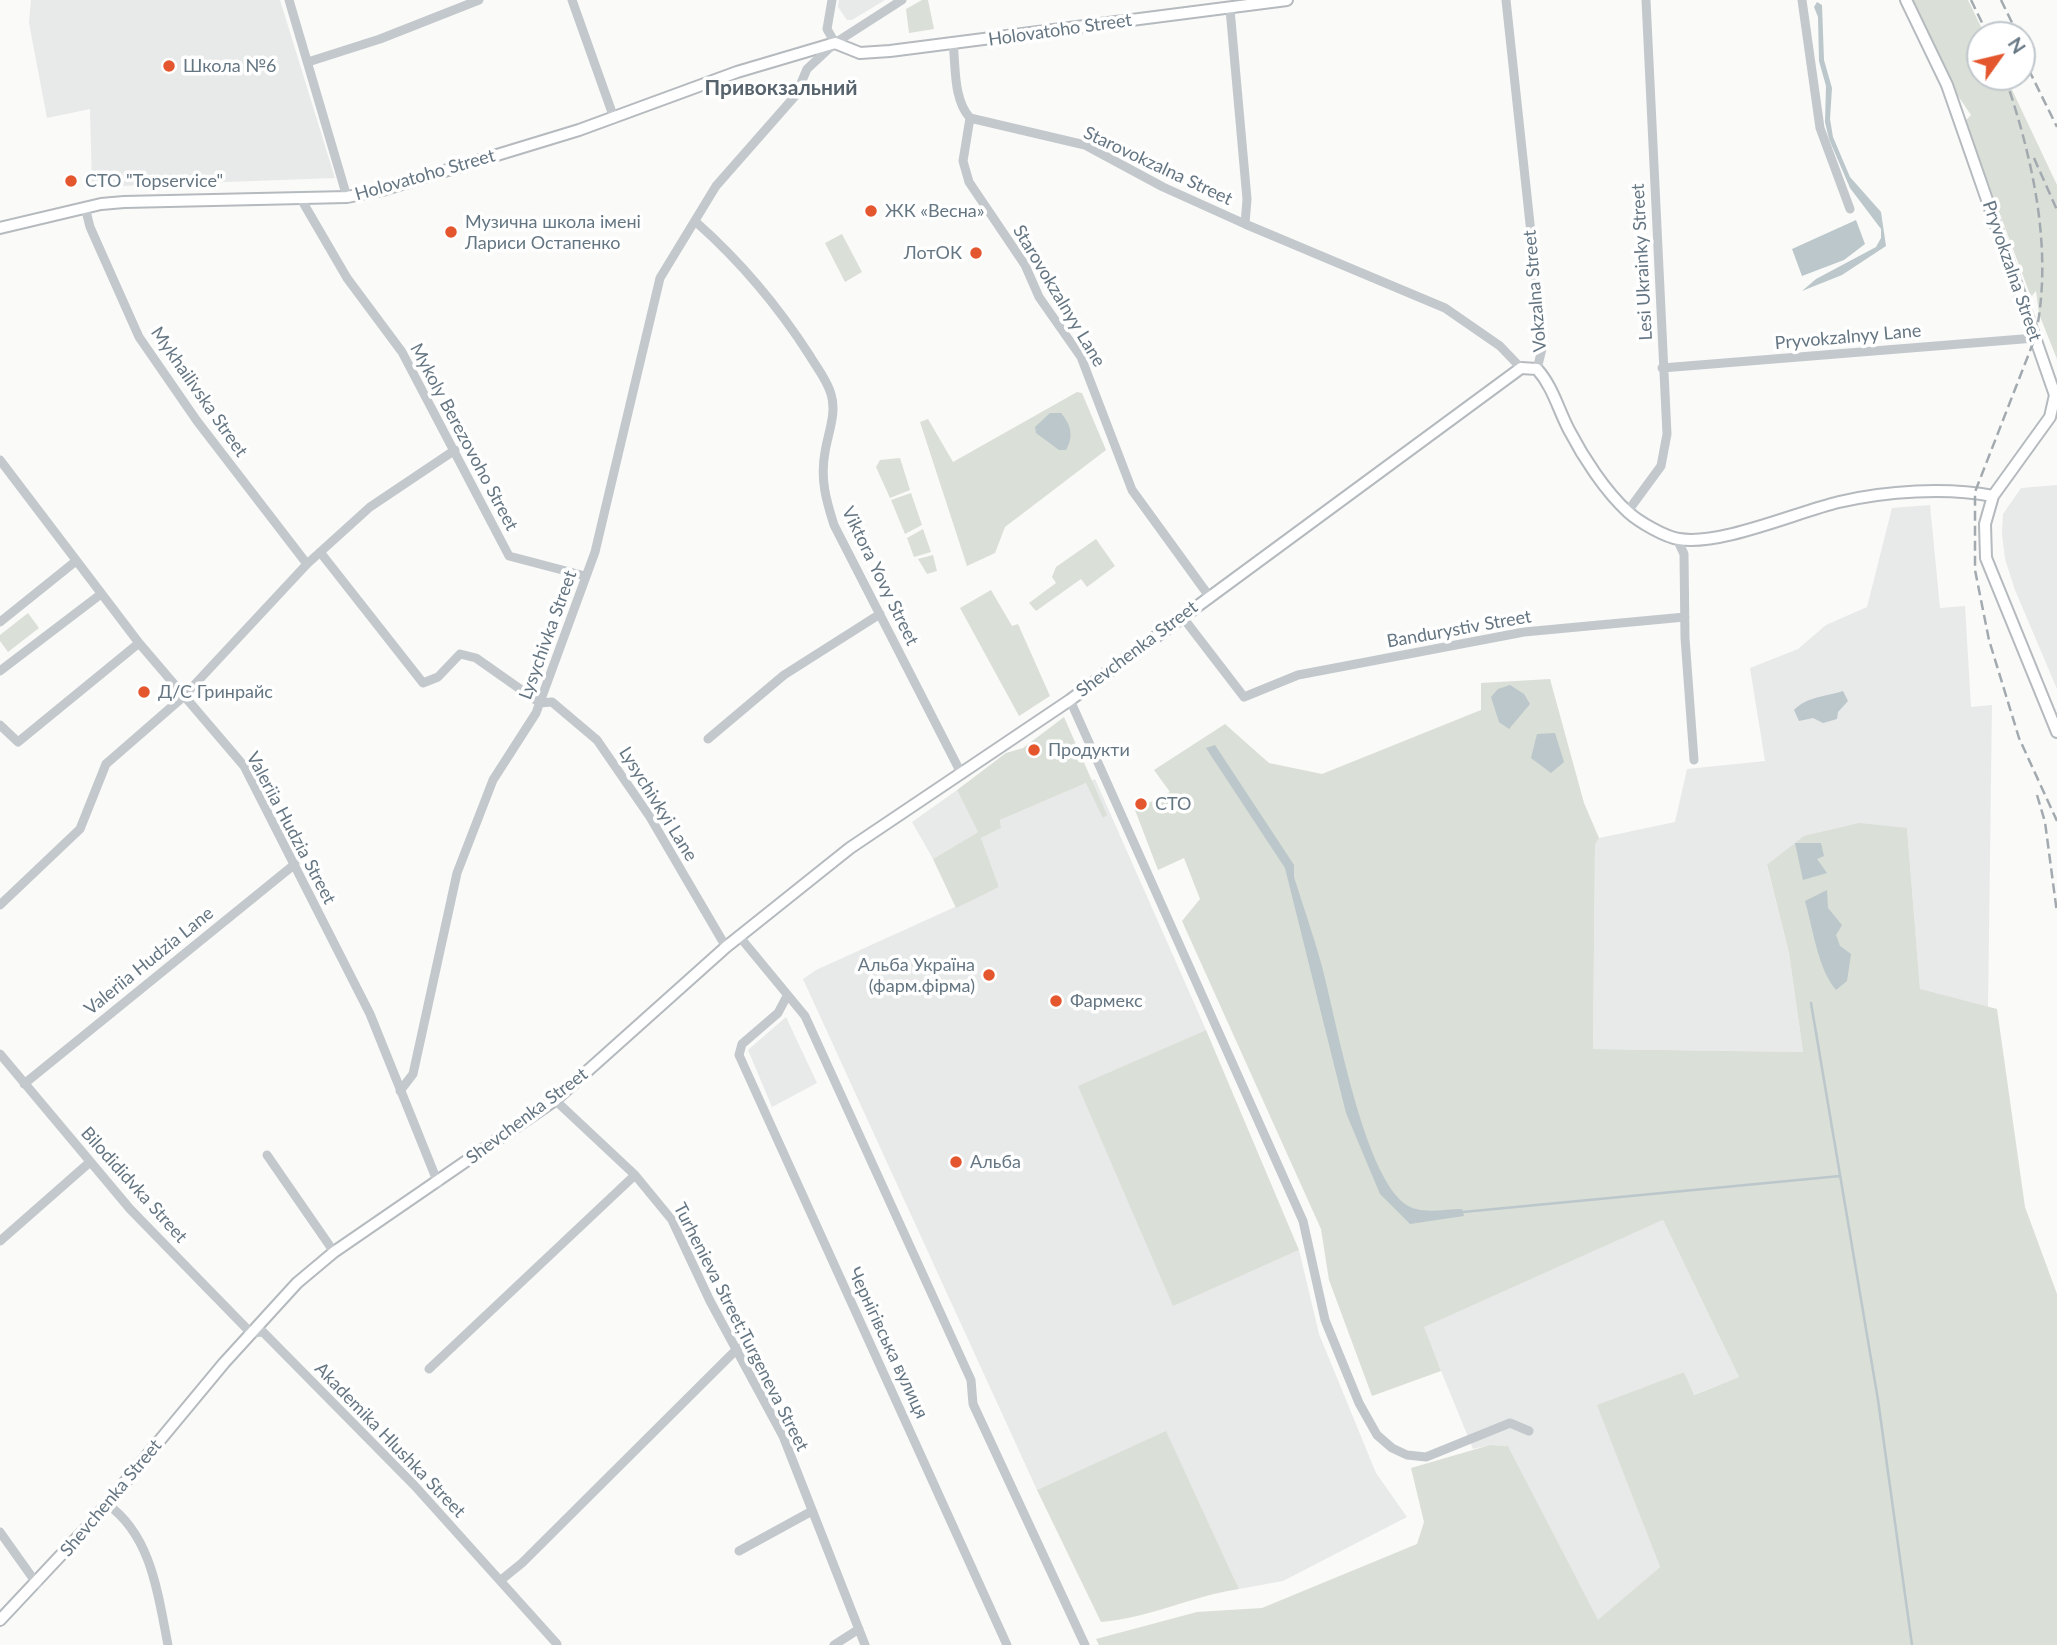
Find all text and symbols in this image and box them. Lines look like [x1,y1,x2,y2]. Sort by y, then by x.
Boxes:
street label: Holovatoho Street [987,9,1133,51]
north arrow [1966,21,2036,91]
text: N [2004,33,2031,58]
place label: Школа №6 [183,55,276,77]
marker: Школа №6 [161,58,177,74]
district label: Привокзальний [705,75,857,101]
street label: Starovokzalna Street [1080,122,1236,210]
street label: Holovatoho Street [352,145,498,205]
place label: СТО "Topservice" [85,170,223,192]
marker: СТО "Topservice" [63,173,79,189]
street label: Lesi Ukrainky Street [1627,183,1657,341]
street label: Pryvokzalna Street [1978,198,2046,344]
place label: ЖК «Весна» [885,200,985,222]
marker: ЖК «Весна» [863,203,879,219]
place label: Музична школа імені Лариси Остапенко [465,211,641,254]
street label: Starovokzalnyy Lane [1008,221,1110,371]
marker: Музична школа імені Лариси Остапенко [443,224,459,240]
street label: Vokzalna Street [1519,229,1551,353]
place label: ЛотОК [904,242,962,264]
marker: ЛотОК [968,245,984,261]
street label: Pryvokzalnyy Lane [1774,320,1922,354]
street label: Mykhailivska Street [146,323,252,461]
street label: Mykoly Berezovoho Street [405,340,523,534]
street label: Viktora Yovy Street [837,503,923,649]
street label: Lysychivka Street [515,568,581,702]
street label: Shevchenka Street [1072,596,1202,702]
street label: Bandurystiv Street [1385,606,1533,652]
place label: Д/С Гринрайс [158,681,273,703]
marker: Д/С Гринрайс [136,684,152,700]
place label: Продукти [1048,739,1130,761]
marker: Продукти [1026,742,1042,758]
street label: Lysychivkyi Lane [614,743,702,865]
street label: Valeriia Hudzia Street [242,748,340,908]
place label: СТО [1155,793,1191,815]
marker: СТО [1133,796,1149,812]
street label: Valeriia Hudzia Lane [80,902,218,1020]
place label: Альба Україна (фарм.фірма) [858,954,975,996]
marker: Альба Україна (фарм.фірма) [981,967,997,983]
place label: Фармекс [1070,990,1143,1012]
marker: Фармекс [1048,993,1064,1009]
street label: Shevchenka Street [462,1063,592,1169]
street label: Bilodididvka Street [76,1123,192,1247]
place label: Альба [970,1151,1021,1173]
marker: Альба [948,1154,964,1170]
street label: Turhenieva Street;Turgeneva Street [669,1199,813,1455]
street label: Чернігівська вулиця [844,1264,932,1422]
street label: Akademika Hlushka Street [310,1358,470,1522]
street label: Shevchenka Street [56,1435,166,1561]

